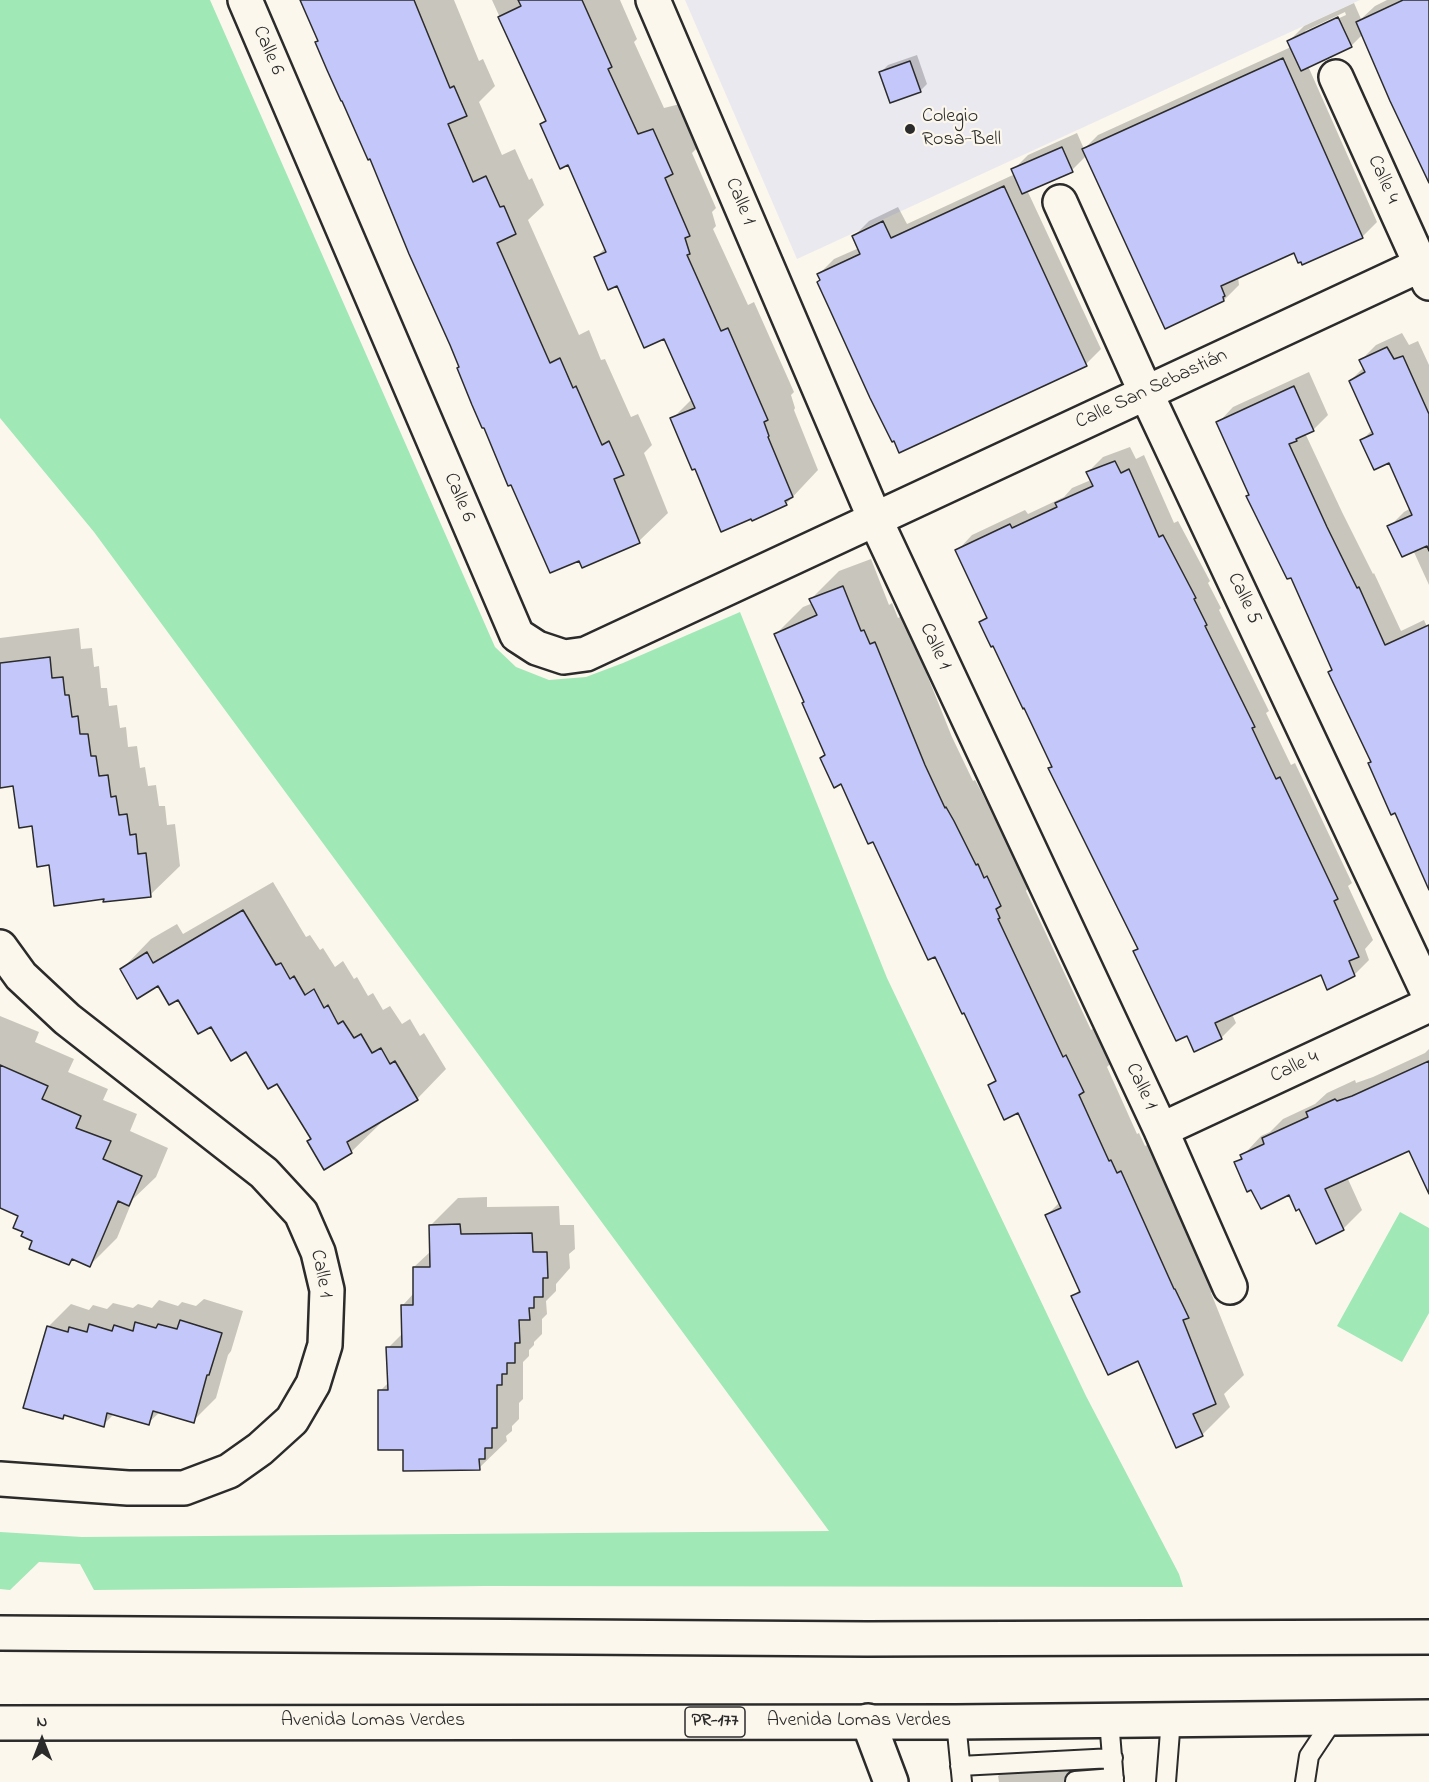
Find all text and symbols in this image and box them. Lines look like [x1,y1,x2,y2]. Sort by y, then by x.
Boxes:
street label: Calle 6 [246,23,288,79]
place label: Colegio Rosa-Bell [922,106,1001,153]
marker: Colegio Rosa-Bell [903,122,917,136]
street label: Calle 4 [1361,152,1403,208]
street label: Calle 1 [718,175,760,229]
street label: Calle San Sebastián [1072,344,1232,436]
street label: Calle 6 [437,470,479,526]
street label: Calle 5 [1221,570,1265,628]
street label: Calle 1 [913,620,955,674]
street label: Calle 4 [1267,1046,1323,1090]
street label: Calle 1 [1119,1060,1161,1114]
street label: Calle 1 [304,1248,336,1300]
road number: PR-177 [685,1707,745,1737]
north arrow [12,1710,72,1770]
text: N [37,1710,47,1734]
street label: Avenida Lomas Verdes [281,1710,465,1734]
street label: Avenida Lomas Verdes [767,1710,951,1734]

